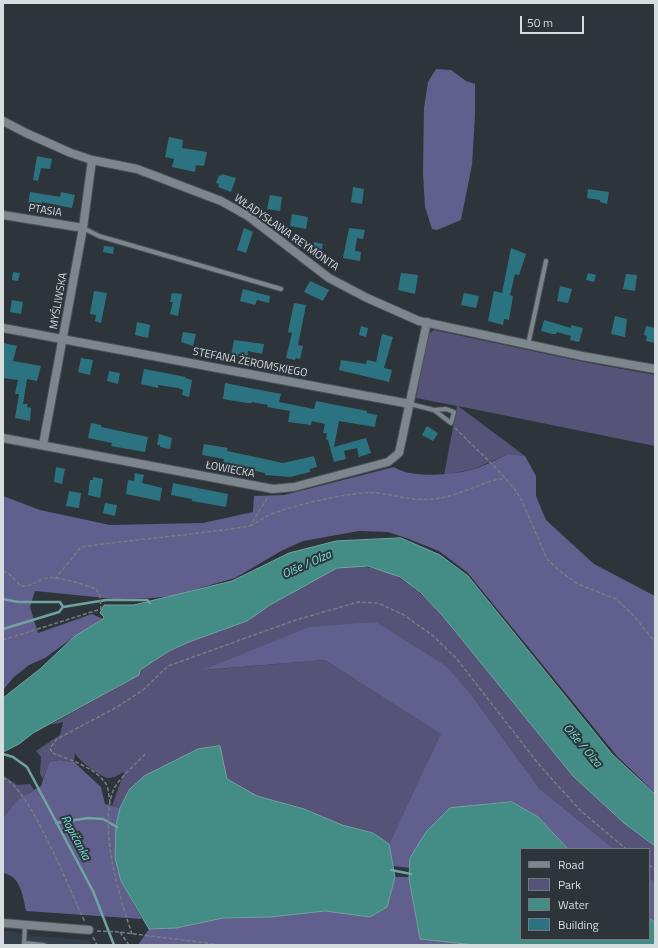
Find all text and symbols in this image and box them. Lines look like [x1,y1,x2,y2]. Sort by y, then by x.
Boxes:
scale bar [522,8,586,34]
text: 50 m [527,13,553,32]
street label: WŁADYSŁAWA REYMONTA [231,192,341,274]
street label: PTASIA [27,202,63,220]
street label: MYŚLIWSKA [48,272,70,330]
street label: STEFANA ŻEROMSKIEGO [192,345,308,381]
street label: ŁOWIECKA [204,459,256,481]
water label: Olše / Olza [280,548,334,582]
water label: Olše / Olza [560,721,604,771]
water label: Ropičanka [57,813,93,863]
legend [520,848,650,940]
text: Road [558,855,584,874]
text: Park [558,875,581,894]
text: Water [558,895,589,914]
text: Building [558,915,599,934]

